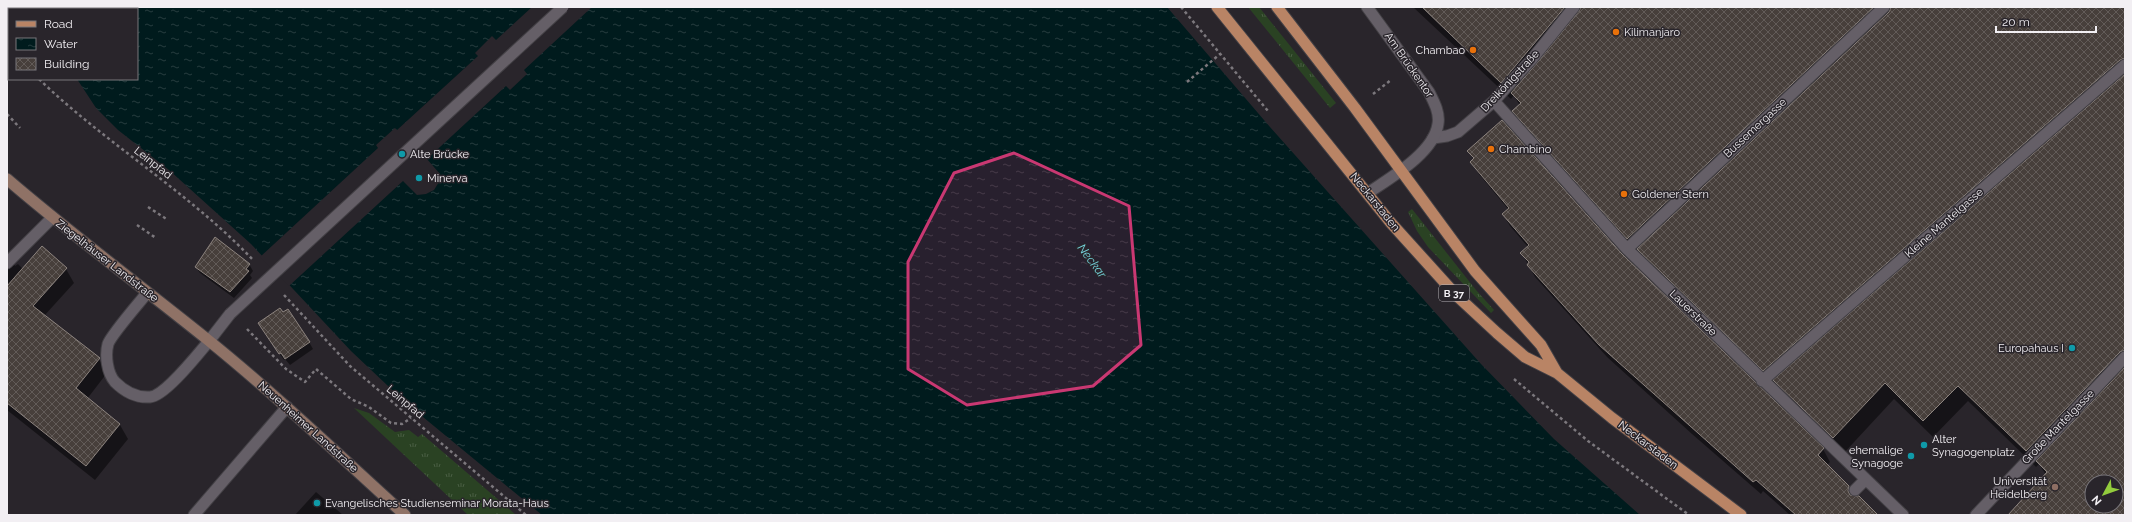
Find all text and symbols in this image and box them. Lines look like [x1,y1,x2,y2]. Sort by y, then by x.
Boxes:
legend [8,8,138,80]
scale bar [1996,8,2096,34]
text: 20 m [2002,15,2030,29]
text: Road [44,17,73,31]
place label: Kilimanjaro [1624,26,1681,39]
marker: Kilimanjaro [1611,27,1621,37]
street label: Am Brückentor [1382,30,1436,100]
text: Water [44,37,78,51]
place label: Chambao [1416,44,1465,57]
marker: Chambao [1468,45,1478,55]
street label: Dreikönigstraße [1478,47,1542,114]
text: Building [44,57,90,71]
street label: Bussemergasse [1721,95,1789,160]
place label: Chambino [1499,143,1552,156]
street label: Leinpfad [131,144,175,182]
marker: Chambino [1486,144,1496,154]
place label: Alte Brücke [410,148,470,161]
marker: Alte Brücke [397,149,407,159]
street label: Neckarstaden [1348,170,1402,234]
place label: Minerva [427,172,468,185]
marker: Minerva [414,173,424,183]
street label: Kleine Mantelgasse [1902,185,1986,261]
place label: Goldener Stern [1632,188,1709,201]
marker: Goldener Stern [1619,189,1629,199]
street label: Ziegelhäuser Landstraße [53,217,161,305]
water label: Neckar [1075,241,1110,282]
road number: B 37 [1439,285,1469,301]
street label: Lauerstraße [1667,287,1720,339]
place label: Europahaus I [1998,342,2064,355]
marker: Europahaus I [2067,343,2077,353]
street label: Neuenheimer Landstraße [256,379,361,476]
street label: Leinpfad [384,383,426,421]
street label: Große Mantelgasse [2019,387,2097,467]
street label: Neckarstaden [1616,418,1680,472]
place label: Alter Synagogenplatz [1932,433,2015,459]
marker: Alter Synagogenplatz [1919,440,1929,450]
place label: ehemalige Synagoge [1849,444,1904,470]
marker: ehemalige Synagoge [1906,451,1916,461]
north arrow [2084,474,2124,514]
place label: Universität Heidelberg [1990,475,2047,501]
marker: Universität Heidelberg [2050,482,2060,492]
text: N [2089,493,2104,508]
place label: Evangelisches Studienseminar Morata-Haus [325,497,549,510]
marker: Evangelisches Studienseminar Morata-Haus [312,498,322,508]

